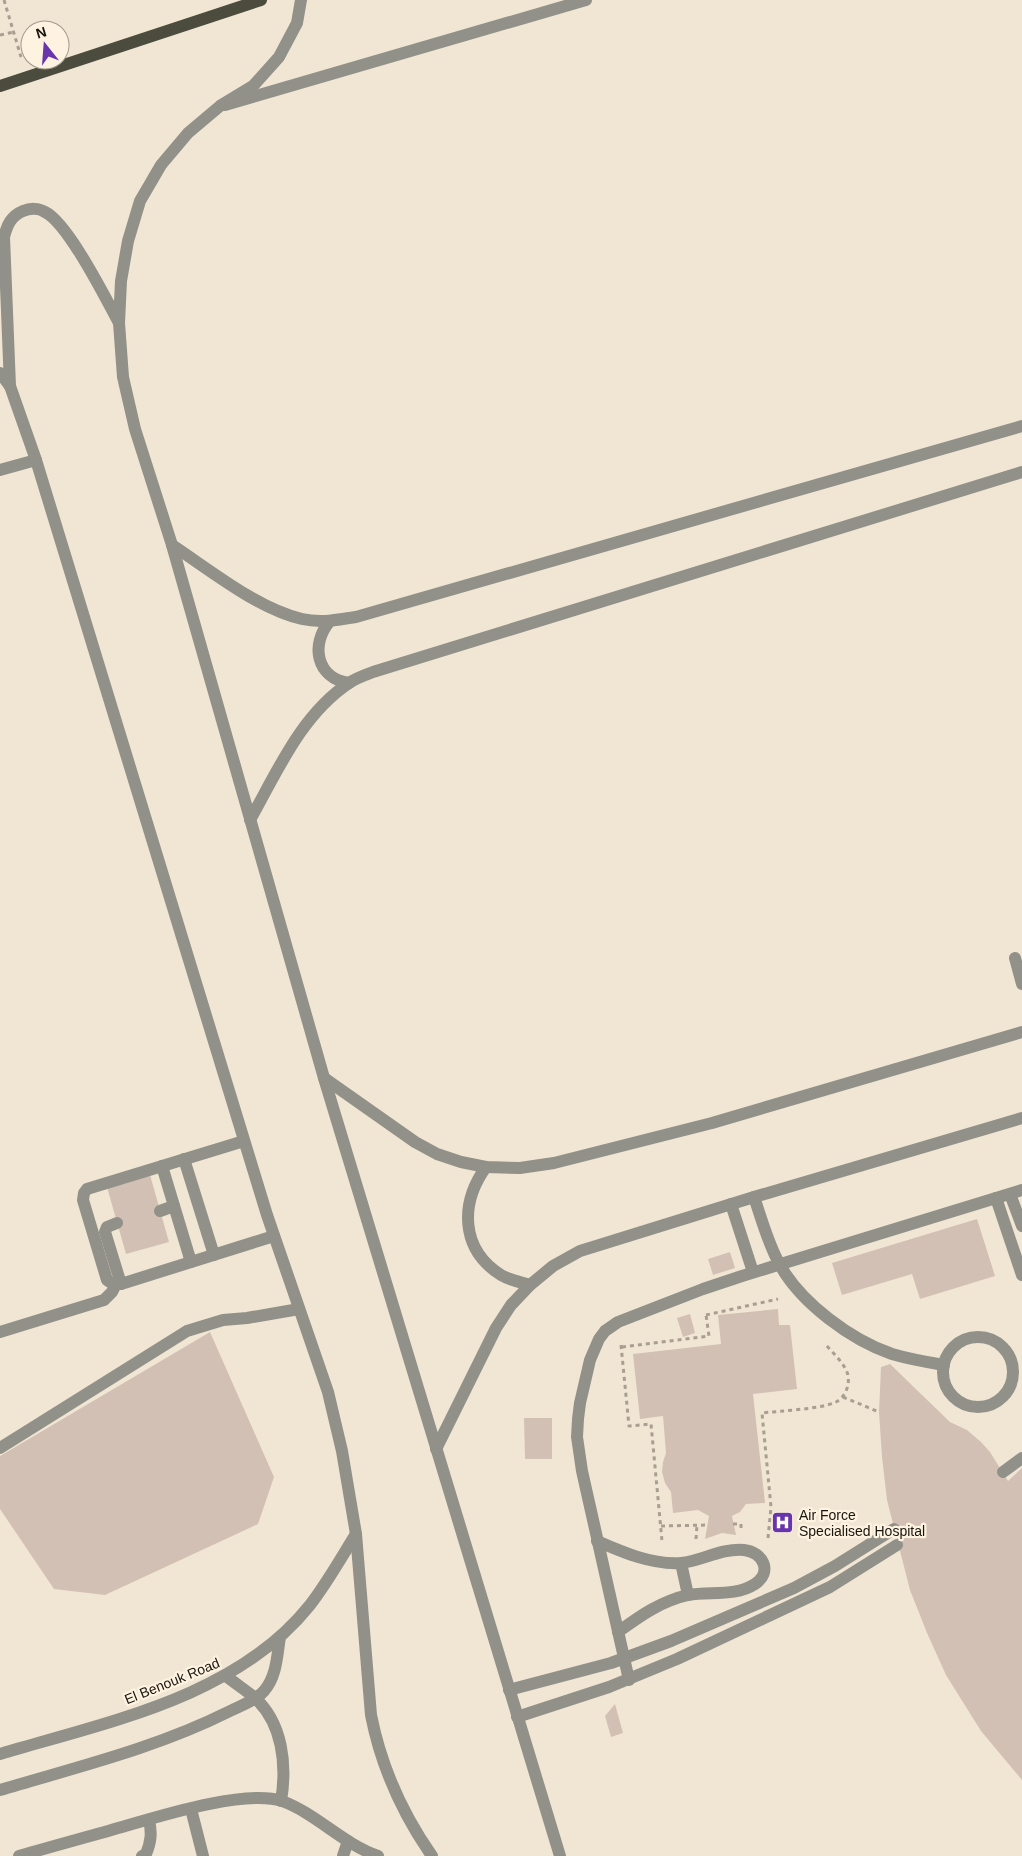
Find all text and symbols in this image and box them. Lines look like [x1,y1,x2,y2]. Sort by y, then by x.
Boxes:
north arrow [20,20,70,70]
text: N [34,23,48,42]
place label: Air Force Specialised Hospital [799,1507,925,1539]
hospital icon: Air Force Specialised Hospital [771,1511,795,1535]
street label: El Benouk Road [122,1655,222,1707]

